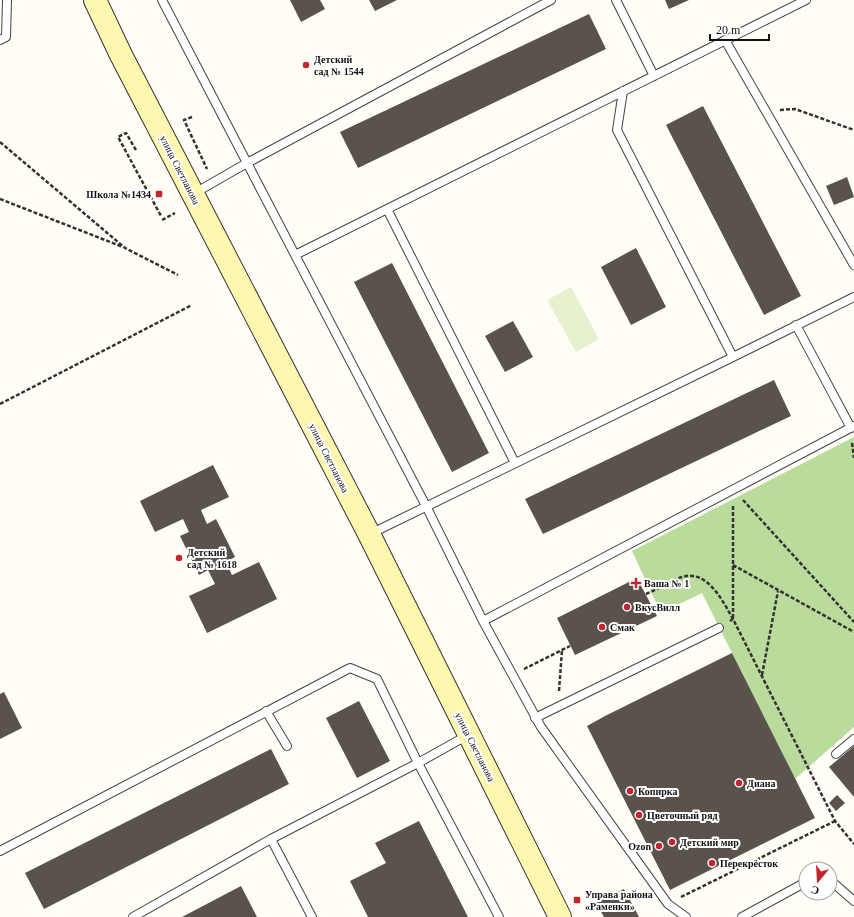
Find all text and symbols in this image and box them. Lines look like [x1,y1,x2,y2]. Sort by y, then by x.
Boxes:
scale bar [710,16,769,42]
text: 20 m [716,23,741,37]
place label: Детский сад № 1544 [314,54,364,77]
marker: Детский сад № 1544 [301,60,311,70]
street label: улица Светланова [158,134,202,207]
place label: Школа №1434 [86,189,151,200]
marker: Школа №1434 [154,189,164,199]
street label: улица Светланова [307,422,351,495]
place label: Детский сад № 1618 [187,547,237,570]
marker: Детский сад № 1618 [174,553,184,563]
marker: Ваша № 1 [631,578,641,588]
place label: Ваша № 1 [644,578,689,589]
marker: ВкусВилл [622,602,632,612]
place label: ВкусВилл [635,602,680,613]
marker: Смак [597,622,607,632]
place label: Смак [610,622,635,633]
street label: улица Светланова [453,711,497,784]
marker: Диана [734,778,744,788]
place label: Диана [747,778,775,789]
marker: Копирка [625,786,635,796]
place label: Копирка [638,786,677,797]
marker: Цветочный ряд [634,810,644,820]
place label: Цветочный ряд [647,810,718,821]
marker: Детский мир [667,837,677,847]
place label: Детский мир [680,837,739,848]
place label: Ozon [628,841,651,852]
marker: Ozon [654,841,664,851]
marker: Перекрёсток [707,858,717,868]
place label: Перекрёсток [720,858,778,869]
north arrow [798,861,838,901]
text: С [809,884,821,897]
place label: Управа района «Раменки» [585,889,653,912]
marker: Управа района «Раменки» [572,895,582,905]

